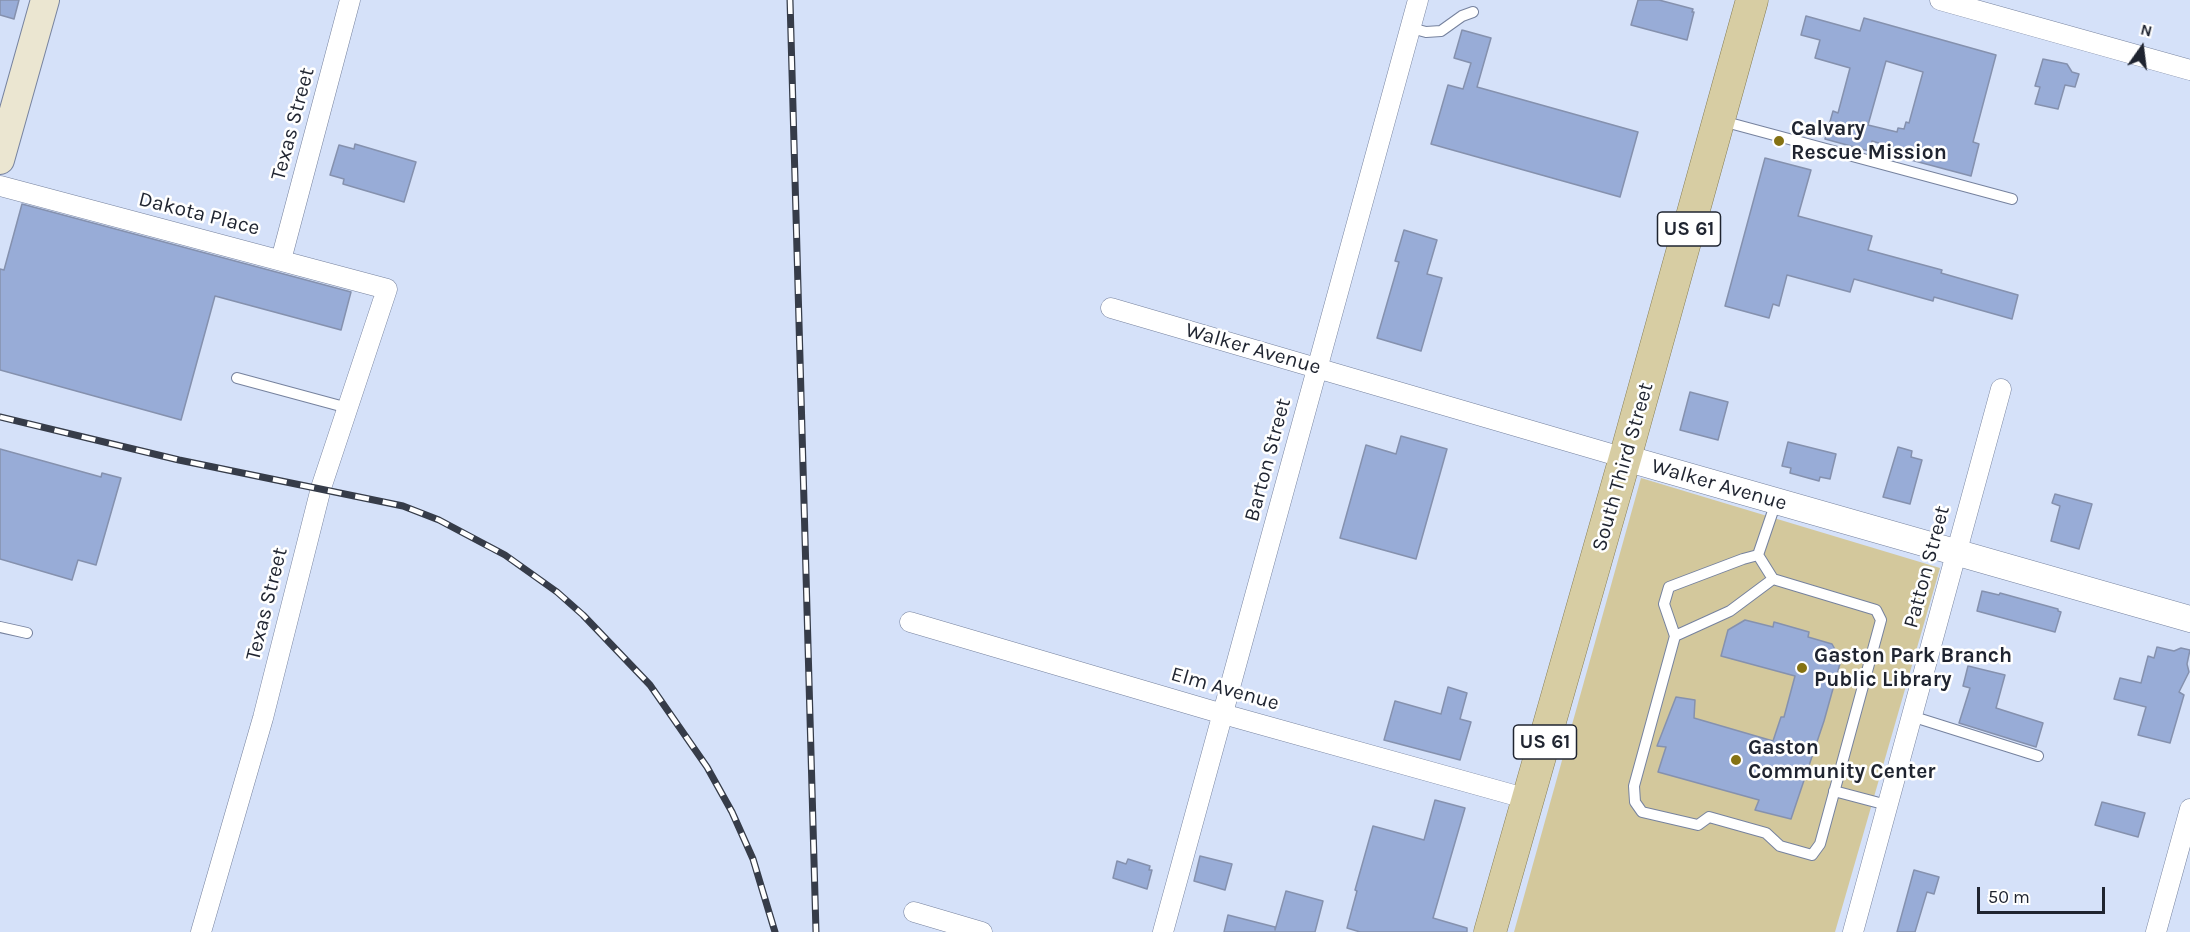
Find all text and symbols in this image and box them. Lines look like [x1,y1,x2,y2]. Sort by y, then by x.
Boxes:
north arrow [2112,18,2172,78]
text: N [2139,19,2154,41]
street label: Texas Street [266,65,320,183]
place label: Calvary Rescue Mission [1791,116,1947,166]
marker: Calvary Rescue Mission [1772,134,1786,148]
street label: Dakota Place [136,187,262,241]
road number: US 61 [1658,212,1720,246]
street label: Walker Avenue [1182,318,1324,380]
street label: South Third Street [1587,380,1659,554]
street label: Barton Street [1239,395,1297,525]
street label: Walker Avenue [1648,454,1790,516]
street label: Patton Street [1899,503,1955,631]
street label: Texas Street [241,545,293,663]
place label: Gaston Park Branch Public Library [1814,643,2012,693]
marker: Gaston Park Branch Public Library [1795,661,1809,675]
street label: Elm Avenue [1168,662,1282,716]
road number: US 61 [1514,725,1576,759]
place label: Gaston Community Center [1748,735,1936,785]
marker: Gaston Community Center [1729,753,1743,767]
scale bar [1980,875,2108,913]
text: 50 m [1988,886,2030,908]

